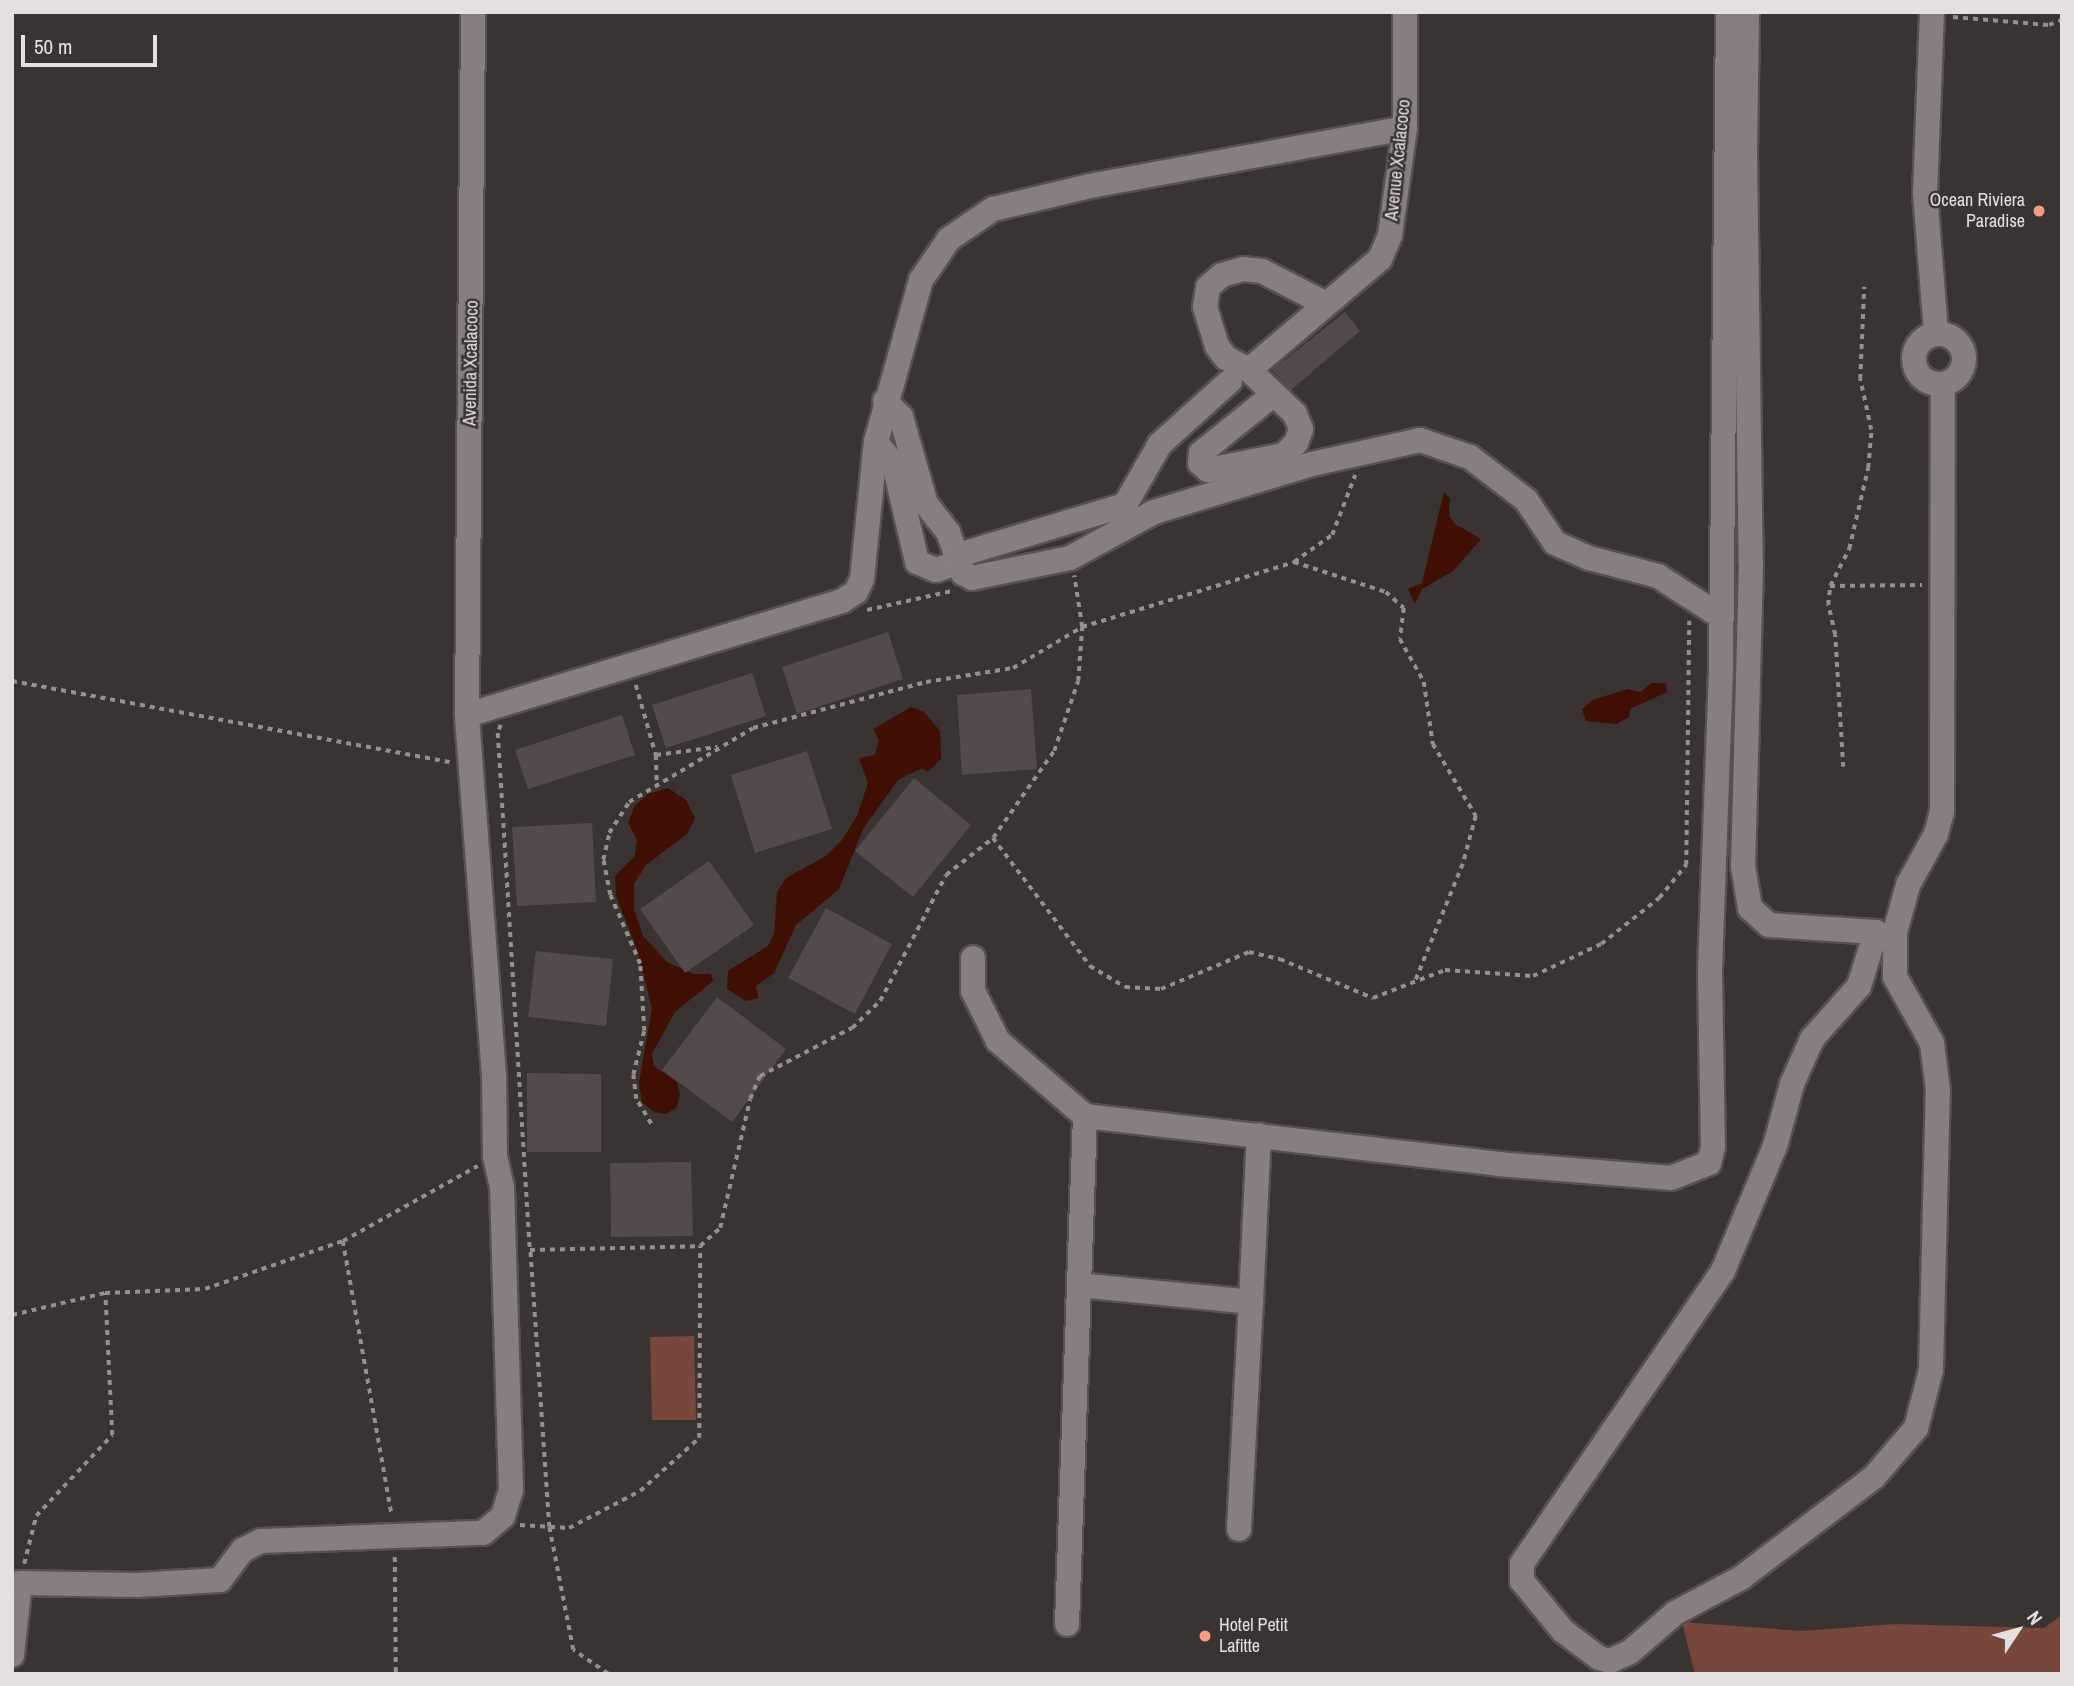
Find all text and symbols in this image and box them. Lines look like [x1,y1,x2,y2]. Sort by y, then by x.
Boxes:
scale bar [24,21,161,65]
text: 50 m [34,32,72,61]
street label: Avenue Xcalacoco [1381,98,1415,222]
place label: Ocean Riviera Paradise [1930,190,2025,232]
marker: Ocean Riviera Paradise [2031,203,2047,219]
street label: Avenida Xcalacoco [459,300,483,426]
north arrow [1983,1595,2053,1665]
text: N [2021,1605,2049,1630]
place label: Hotel Petit Lafitte [1219,1615,1288,1658]
marker: Hotel Petit Lafitte [1197,1628,1213,1644]

